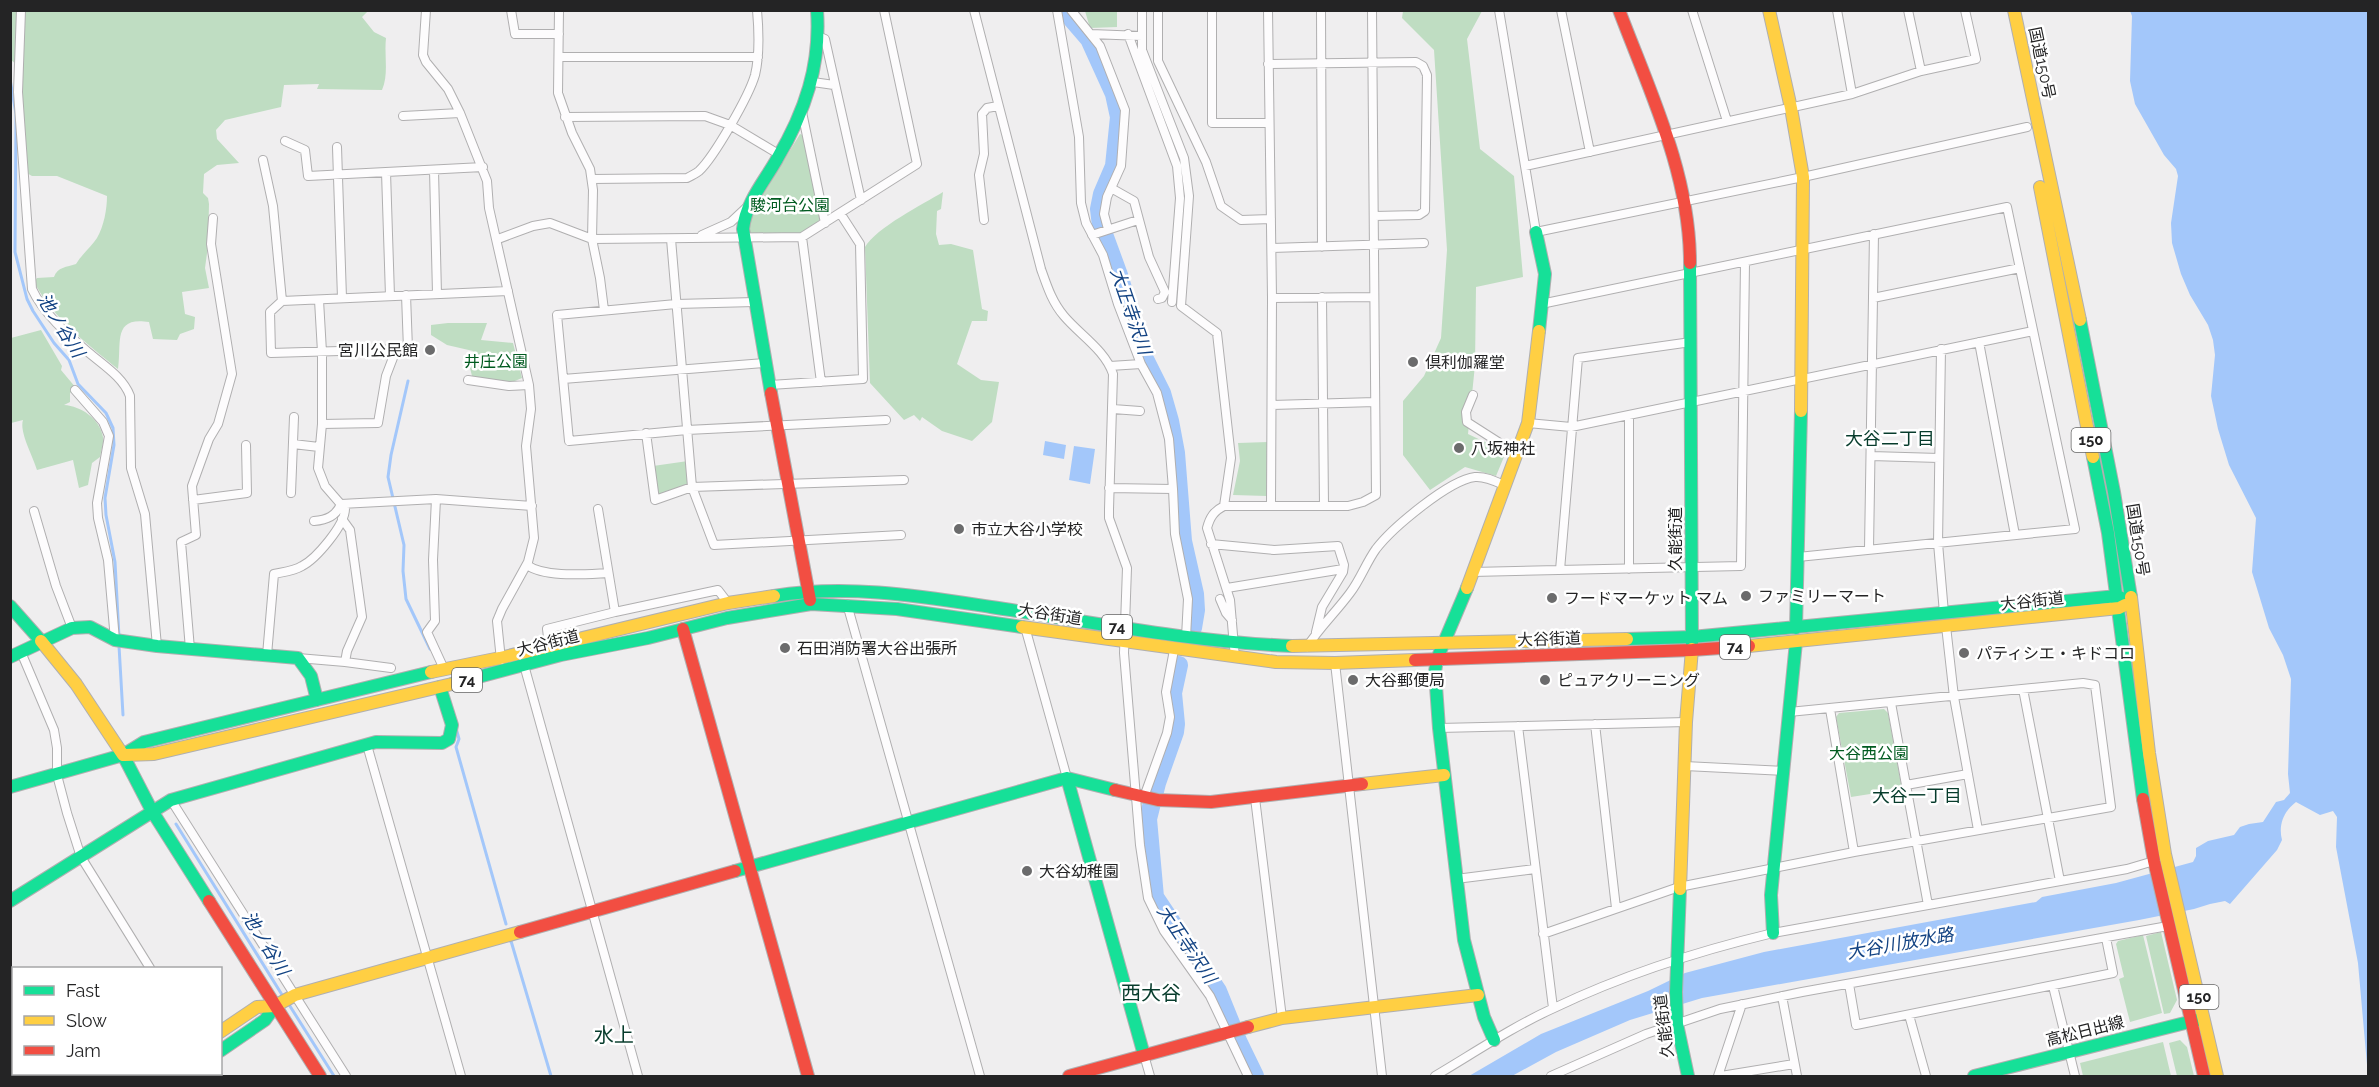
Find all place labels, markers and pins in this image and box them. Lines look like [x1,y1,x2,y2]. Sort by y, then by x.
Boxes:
place label: 宮川公民館 [338,341,418,360]
marker: 宮川公民館 [423,343,437,357]
place label: 倶利伽羅堂 [1425,353,1505,372]
marker: 倶利伽羅堂 [1406,355,1420,369]
place label: 八坂神社 [1471,439,1535,458]
marker: 八坂神社 [1452,441,1466,455]
place label: 市立大谷小学校 [971,520,1083,539]
marker: 市立大谷小学校 [952,522,966,536]
place label: ファミリーマート [1758,587,1886,606]
place label: フードマーケット マム [1564,589,1728,608]
marker: ファミリーマート [1739,589,1753,603]
marker: フードマーケット マム [1545,591,1559,605]
place label: 石田消防署大谷出張所 [797,639,957,658]
marker: 石田消防署大谷出張所 [778,641,792,655]
place label: パティシエ・キドコロ [1976,644,2135,663]
marker: パティシエ・キドコロ [1957,646,1971,660]
place label: 大谷郵便局 [1365,671,1445,690]
place label: ピュアクリーニング [1557,671,1700,690]
marker: 大谷郵便局 [1346,673,1360,687]
marker: ピュアクリーニング [1538,673,1552,687]
place label: 大谷幼稚園 [1039,862,1119,881]
marker: 大谷幼稚園 [1020,864,1034,878]

